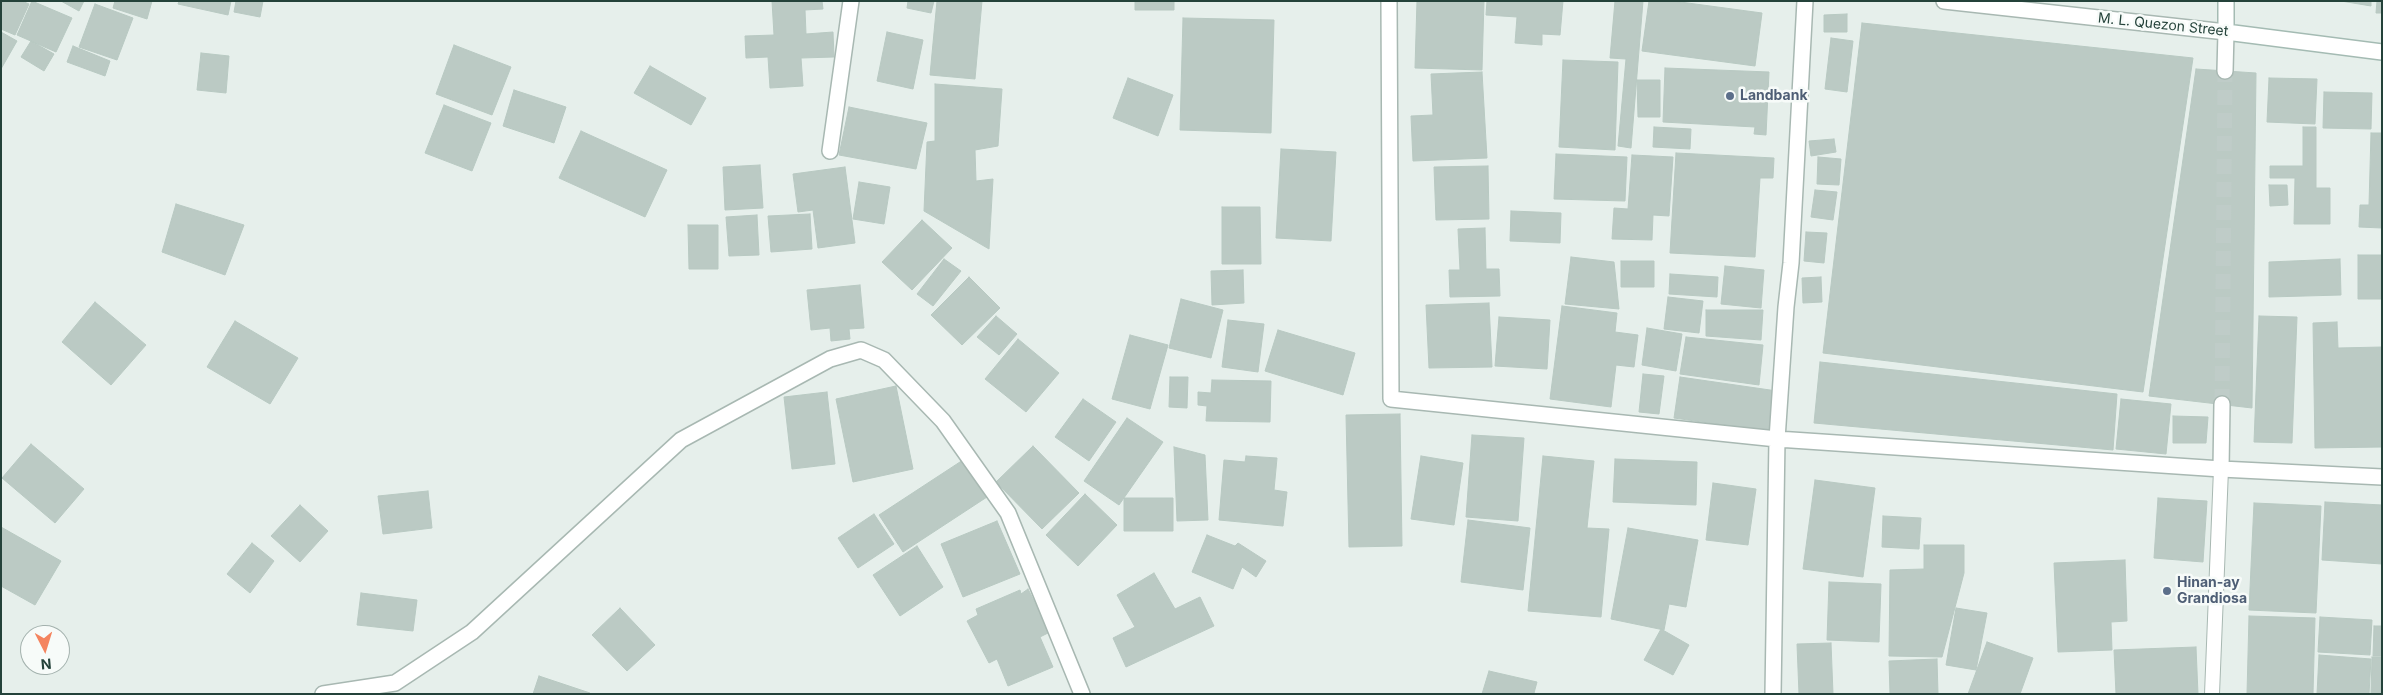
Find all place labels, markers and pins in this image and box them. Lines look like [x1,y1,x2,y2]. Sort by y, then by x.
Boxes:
place label: Landbank [1740,88,1808,104]
marker: Landbank [1724,90,1736,102]
place label: Hinan-ay Grandiosa [2177,575,2247,608]
marker: Hinan-ay Grandiosa [2161,585,2173,597]

